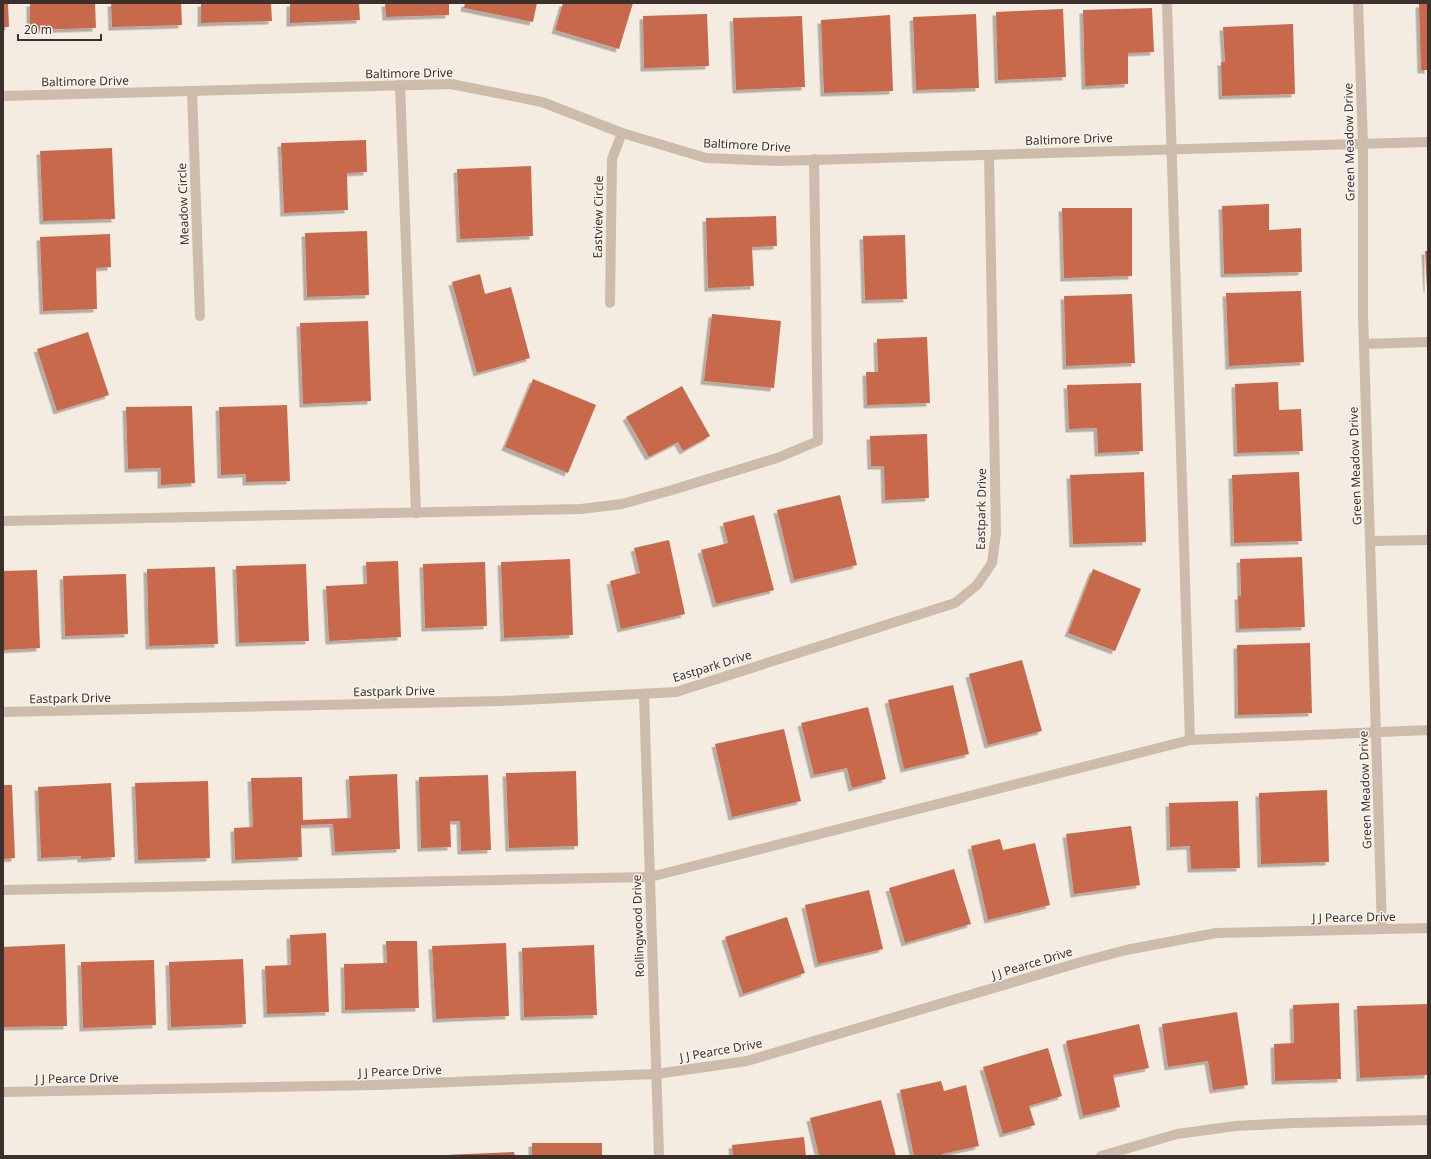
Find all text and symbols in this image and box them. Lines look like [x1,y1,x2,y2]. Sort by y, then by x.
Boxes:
scale bar [18,16,101,42]
text: 20 m [24,21,52,38]
street label: Baltimore Drive [365,64,453,82]
street label: Baltimore Drive [41,72,129,90]
street label: Green Meadow Drive [1339,82,1359,201]
street label: Baltimore Drive [1025,129,1113,149]
street label: Baltimore Drive [703,134,792,156]
street label: Meadow Circle [173,162,193,245]
street label: Eastview Circle [589,175,607,259]
street label: Green Meadow Drive [1344,406,1366,526]
street label: Eastpark Drive [972,468,990,550]
street label: Eastpark Drive [670,646,754,686]
street label: Eastpark Drive [353,682,435,700]
street label: Eastpark Drive [29,689,111,707]
street label: Green Meadow Drive [1354,730,1376,850]
street label: Rollingwood Drive [628,874,648,978]
street label: J J Pearce Drive [1311,908,1396,926]
street label: J J Pearce Drive [989,943,1075,984]
street label: J J Pearce Drive [677,1034,764,1066]
street label: J J Pearce Drive [357,1061,442,1081]
street label: J J Pearce Drive [34,1069,119,1087]

